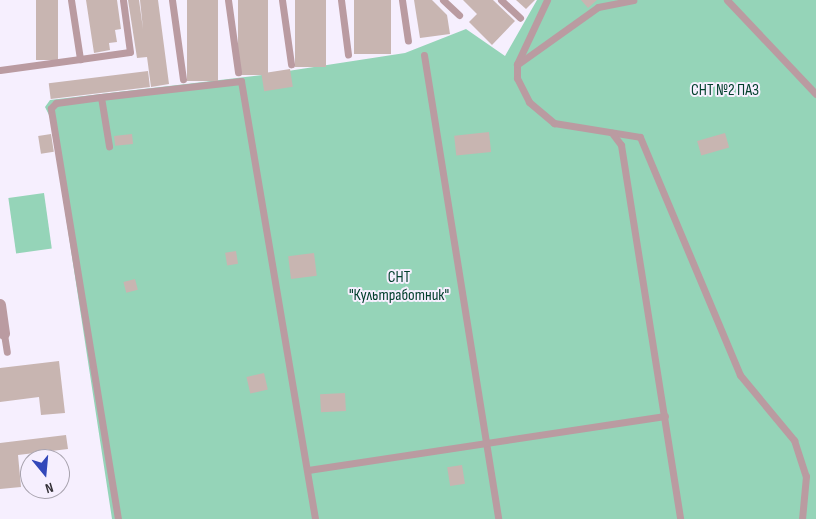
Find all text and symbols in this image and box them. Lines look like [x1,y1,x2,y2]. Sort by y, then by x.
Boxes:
park label: СНТ №2 ПАЗ [691,81,759,101]
park label: СНТ "Культработник" [349,268,449,306]
north arrow [20,449,70,499]
text: N [43,479,55,497]

